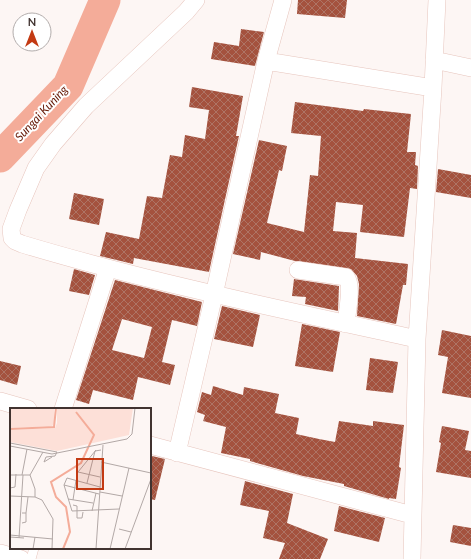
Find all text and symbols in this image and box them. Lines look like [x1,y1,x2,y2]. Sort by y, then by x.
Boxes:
north arrow [12,12,52,52]
text: N [28,15,36,28]
water label: Sungai Kuning [11,82,71,144]
inset map [10,408,151,549]

